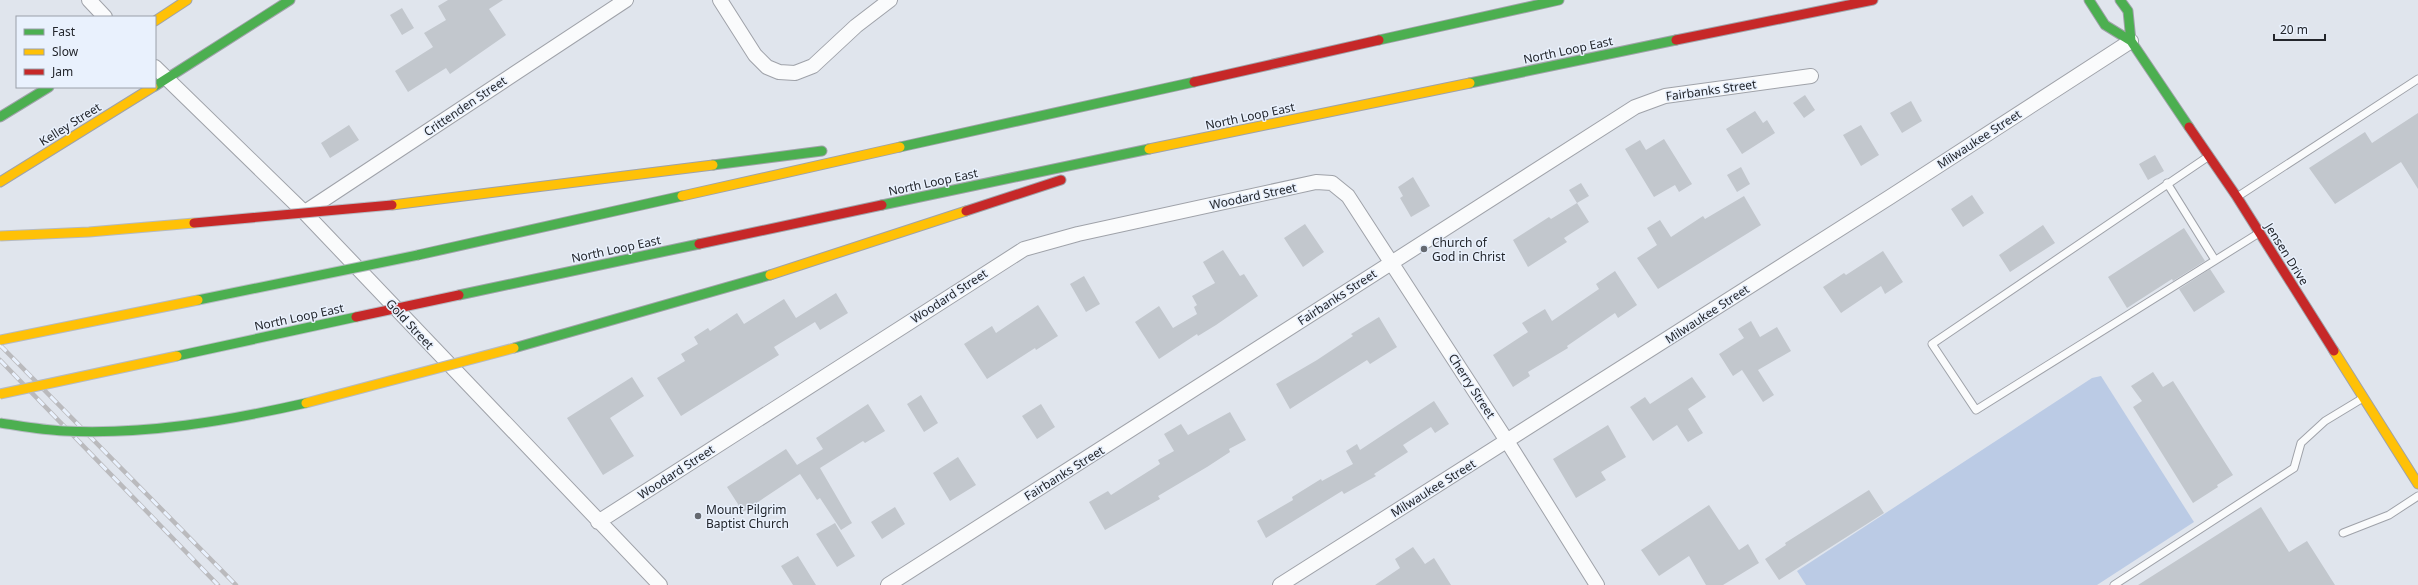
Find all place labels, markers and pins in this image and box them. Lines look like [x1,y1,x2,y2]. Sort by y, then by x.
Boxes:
place label: Church of God in Christ [1432,234,1506,265]
marker: Church of God in Christ [1419,244,1429,254]
place label: Mount Pilgrim Baptist Church [706,501,789,532]
marker: Mount Pilgrim Baptist Church [693,511,703,521]

